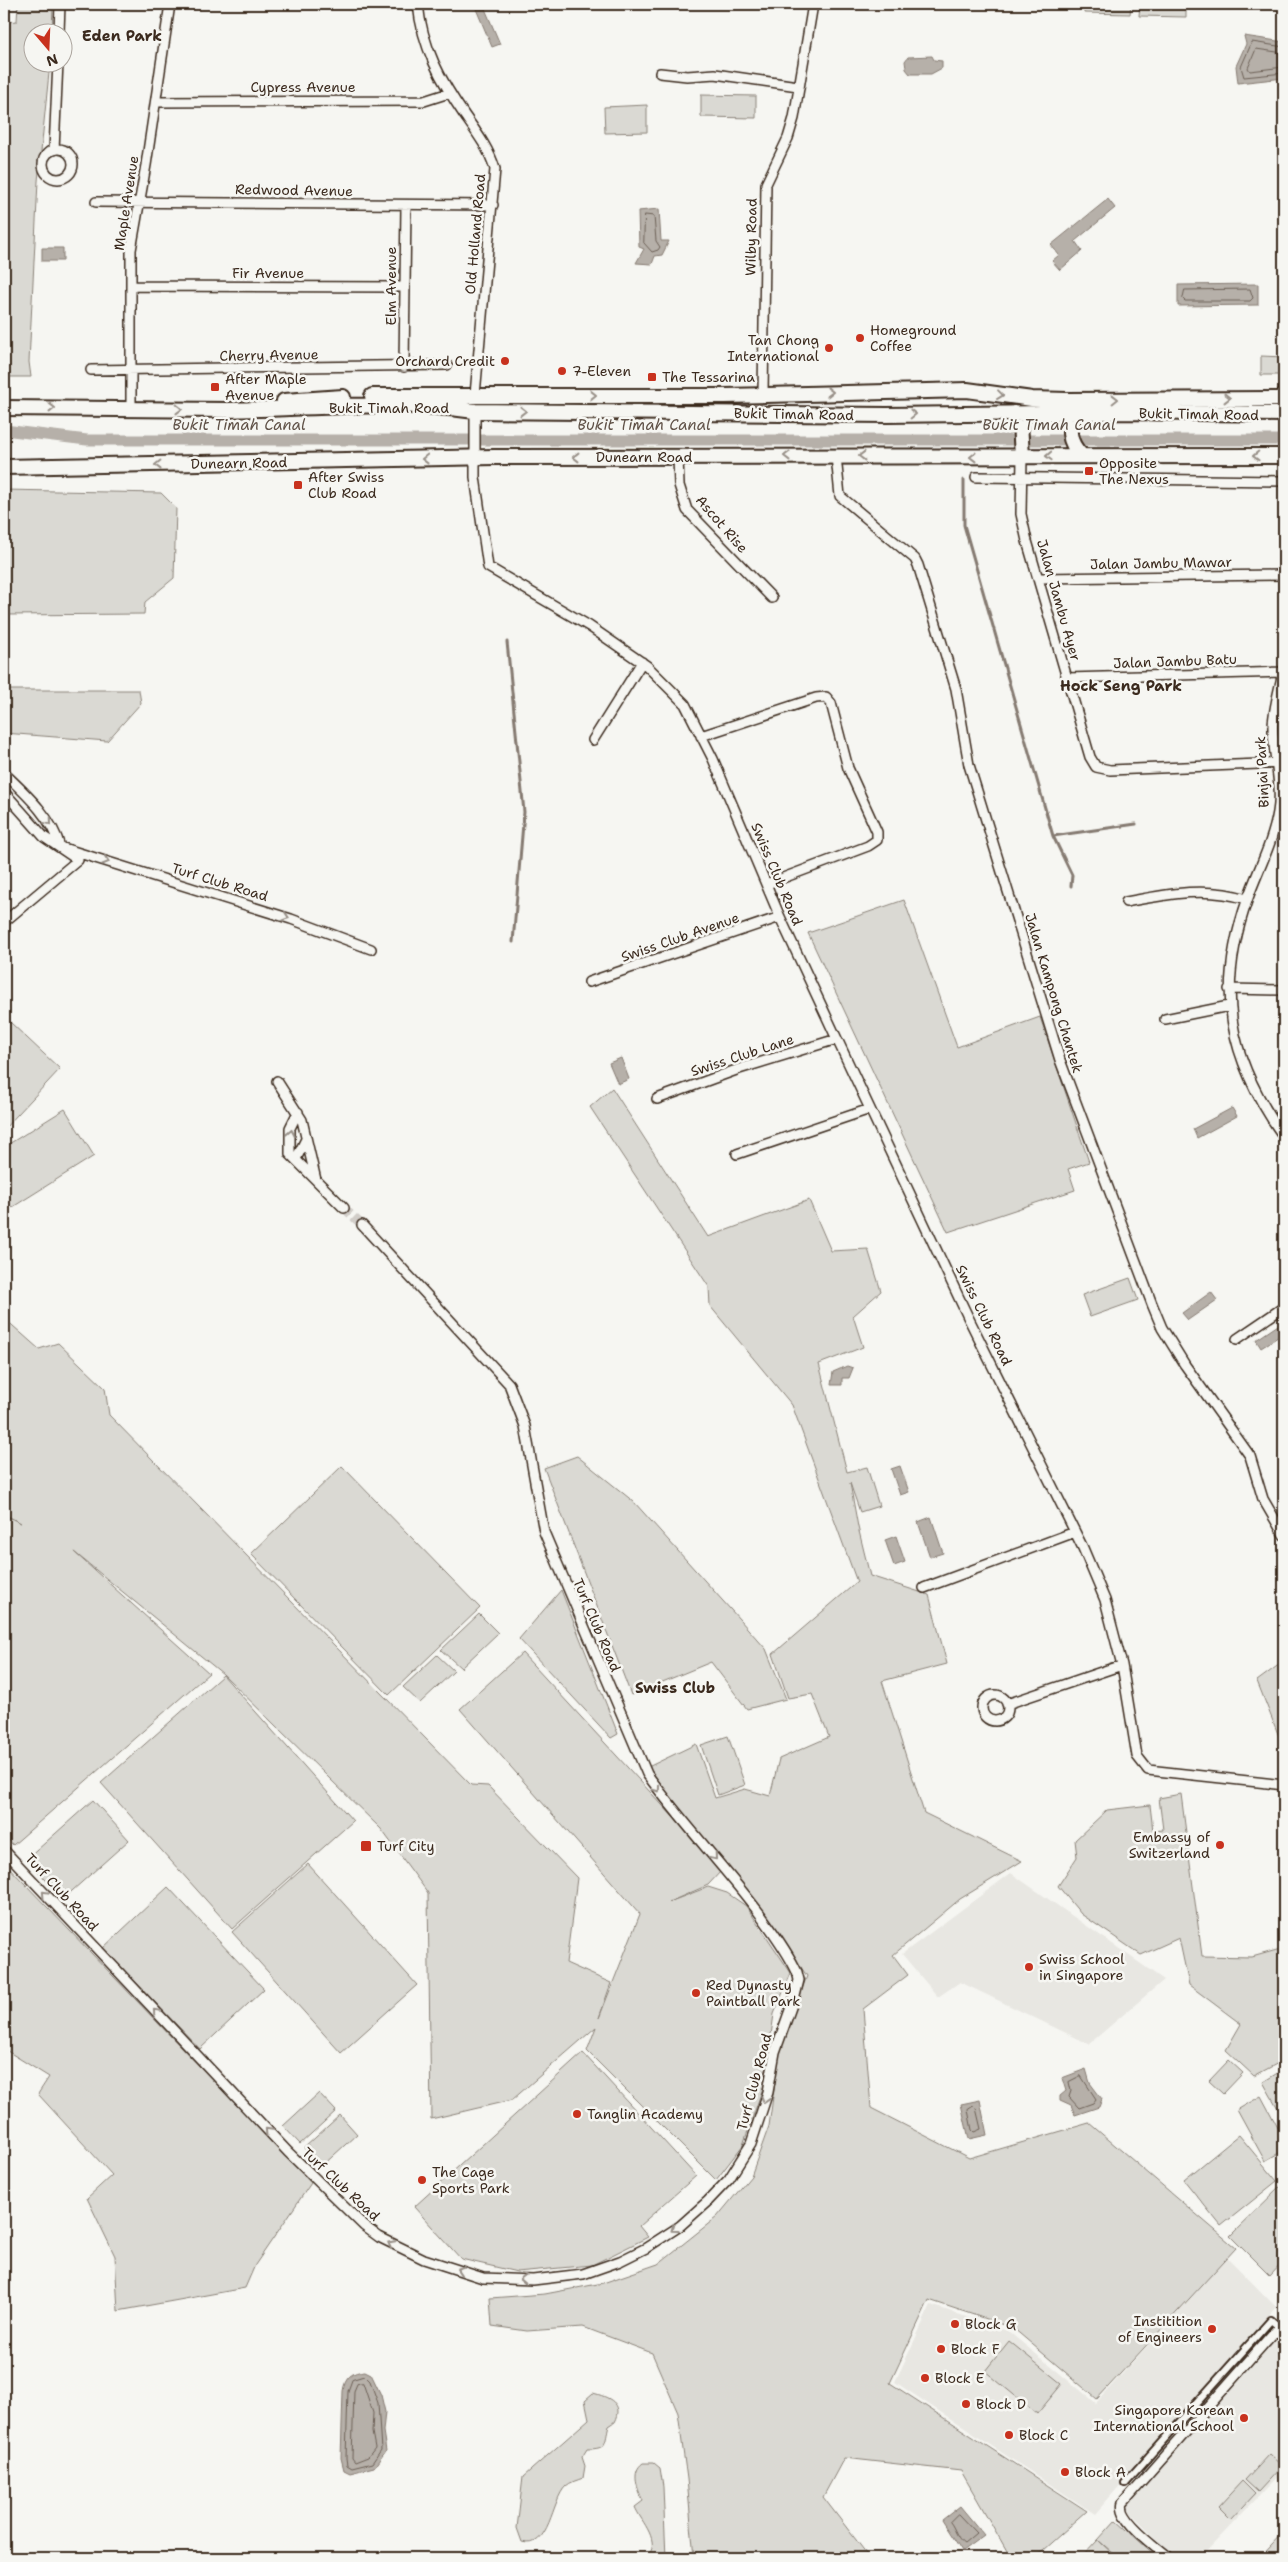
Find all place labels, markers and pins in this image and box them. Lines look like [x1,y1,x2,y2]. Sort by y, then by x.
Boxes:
place label: Homeground Coffee [870,321,957,355]
place label: Tan Chong International [727,331,820,365]
marker: Homeground Coffee [854,332,866,344]
marker: Tan Chong International [823,342,835,354]
place label: Orchard Credit [395,352,495,370]
marker: Orchard Credit [499,355,511,367]
place label: 7-Eleven [572,362,631,380]
marker: 7-Eleven [556,365,568,377]
place label: The Tessarina [662,368,755,386]
place label: After Maple Avenue [225,370,307,404]
marker: The Tessarina [646,371,658,383]
marker: After Maple Avenue [209,381,221,393]
place label: Opposite The Nexus [1099,454,1169,488]
marker: Opposite The Nexus [1083,465,1095,477]
place label: After Swiss Club Road [308,468,384,502]
marker: After Swiss Club Road [292,479,304,491]
place label: Embassy of Switzerland [1129,1828,1211,1862]
place label: Turf City [377,1837,435,1855]
marker: Turf City [359,1839,373,1853]
marker: Embassy of Switzerland [1214,1839,1226,1851]
place label: Swiss School in Singapore [1039,1950,1125,1984]
marker: Swiss School in Singapore [1023,1961,1035,1973]
place label: Red Dynasty Paintball Park [706,1976,800,2010]
marker: Red Dynasty Paintball Park [690,1987,702,1999]
place label: Tanglin Academy [587,2105,703,2123]
marker: Tanglin Academy [571,2108,583,2120]
place label: The Cage Sports Park [432,2163,510,2197]
marker: The Cage Sports Park [416,2174,428,2186]
place label: Institition of Engineers [1118,2312,1202,2346]
place label: Block G [965,2315,1017,2333]
marker: Block G [949,2318,961,2330]
marker: Institition of Engineers [1206,2323,1218,2335]
place label: Block F [951,2340,1000,2358]
marker: Block F [935,2343,947,2355]
place label: Block E [935,2369,985,2387]
marker: Block E [919,2372,931,2384]
place label: Block D [976,2395,1026,2413]
marker: Block D [960,2398,972,2410]
place label: Singapore Korean International School [1093,2401,1235,2435]
marker: Singapore Korean International School [1238,2412,1250,2424]
place label: Block C [1019,2426,1068,2444]
marker: Block C [1003,2429,1015,2441]
place label: Block A [1075,2463,1126,2481]
marker: Block A [1059,2466,1071,2478]

